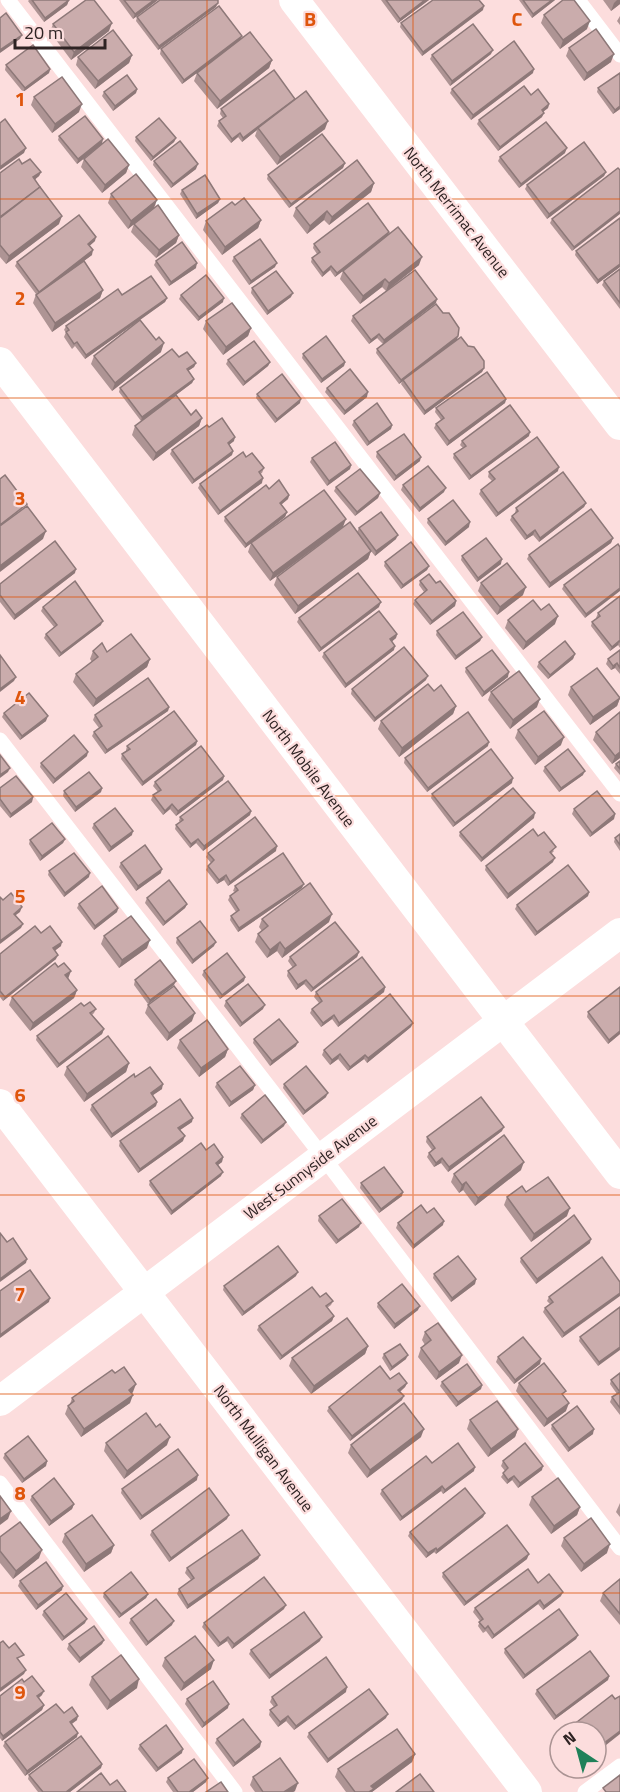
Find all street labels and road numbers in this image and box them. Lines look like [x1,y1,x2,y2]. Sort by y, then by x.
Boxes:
street label: North Merrimac Avenue [398,141,516,283]
street label: North Mobile Avenue [257,704,361,832]
street label: West Sunnyside Avenue [238,1109,382,1225]
street label: North Mulligan Avenue [208,1379,320,1517]

